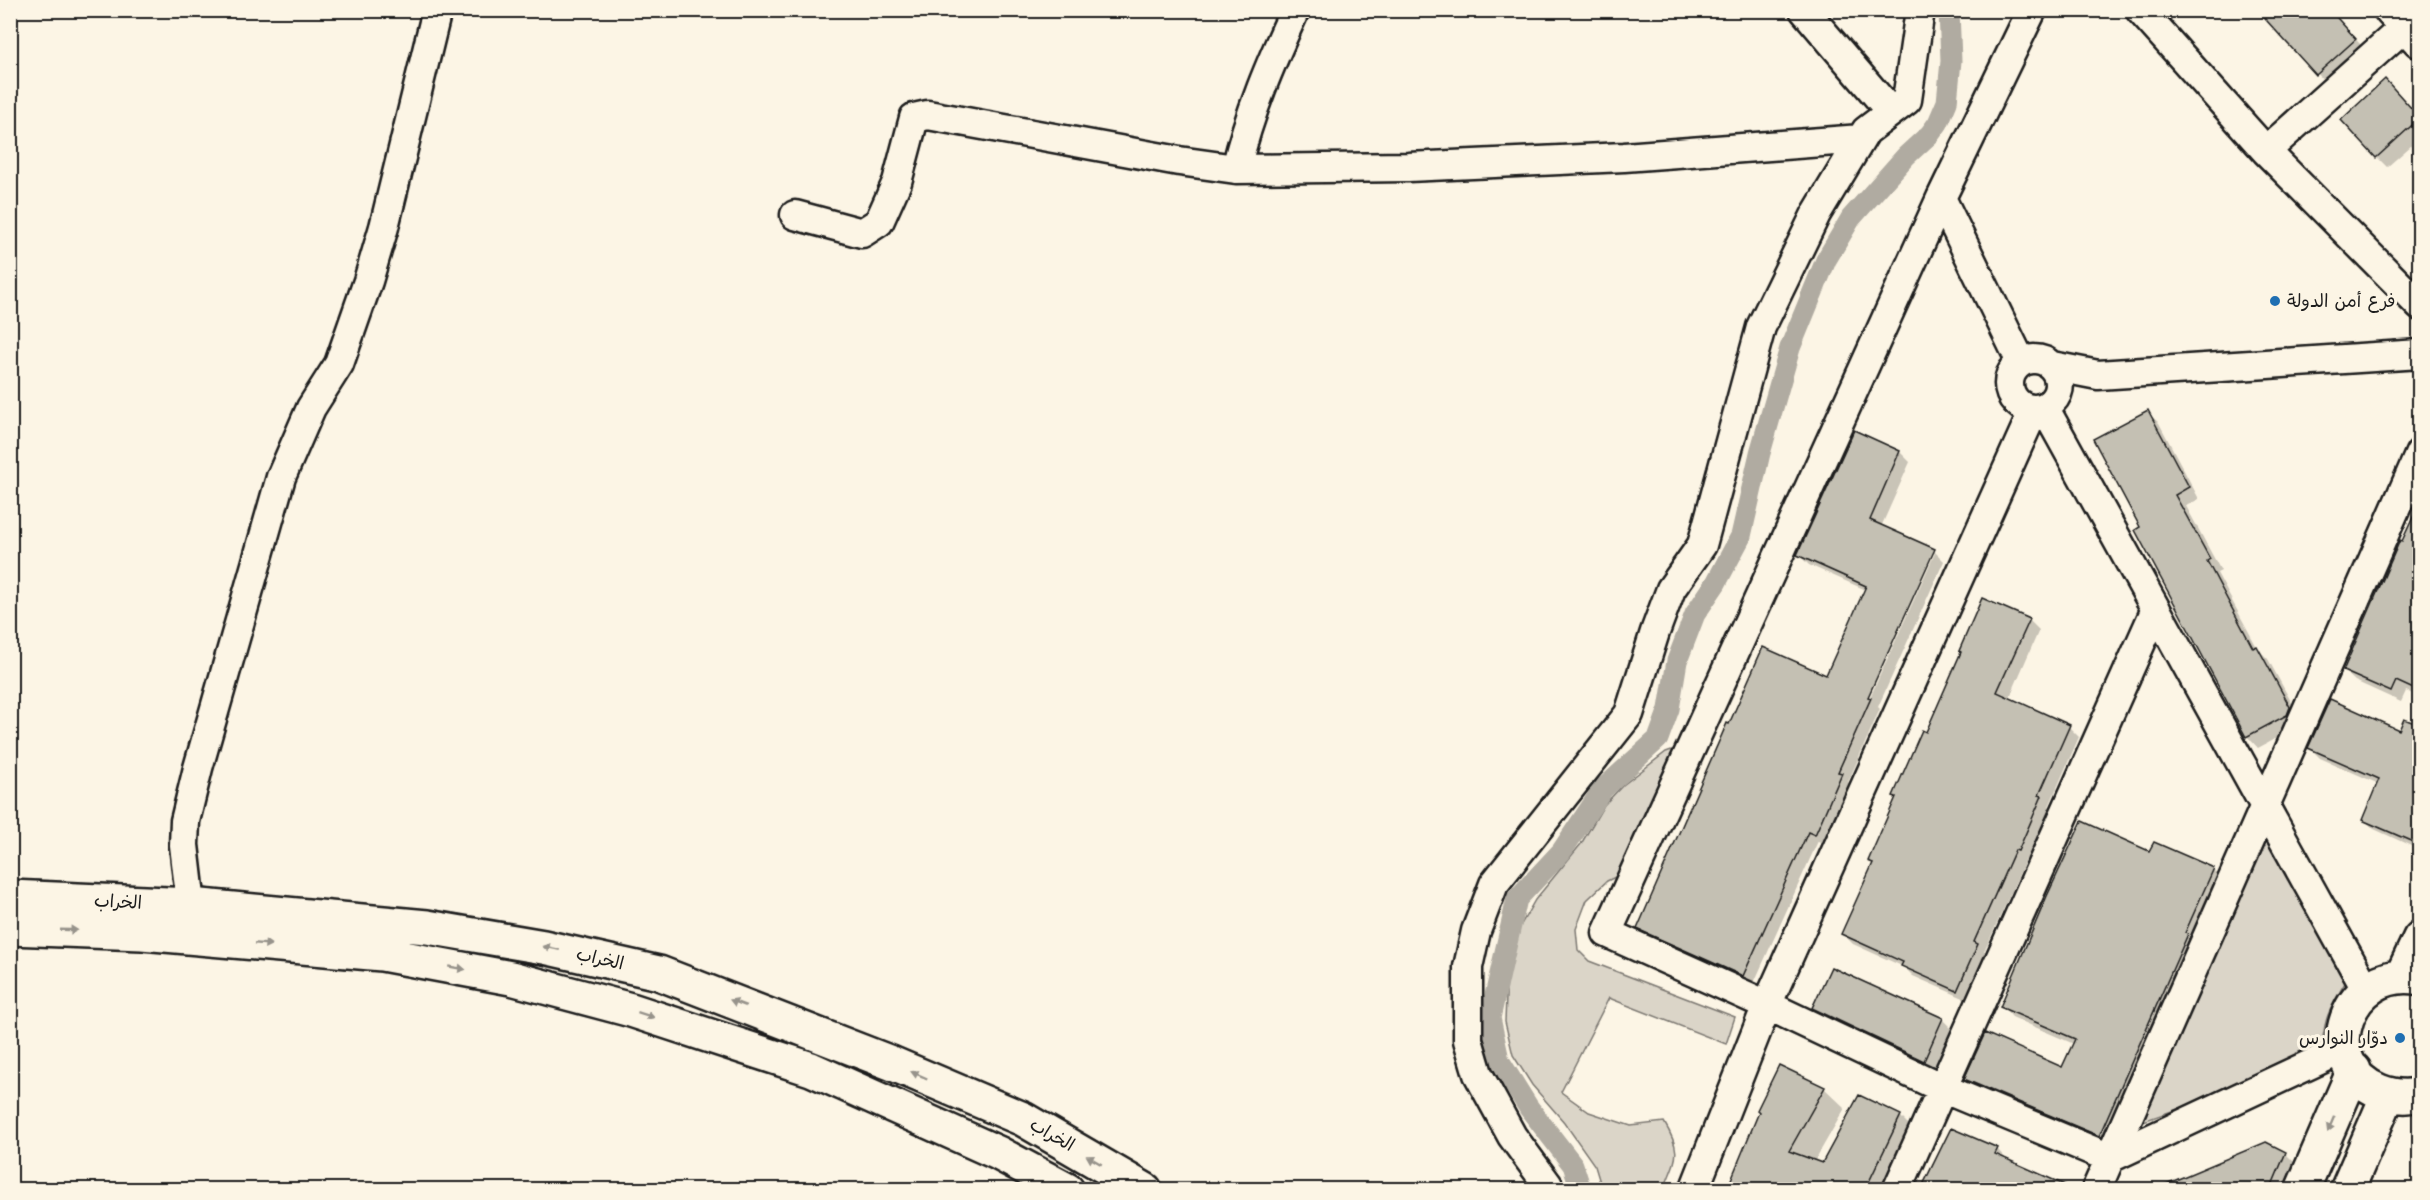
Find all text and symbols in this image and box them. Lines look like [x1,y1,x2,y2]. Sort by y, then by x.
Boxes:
place label: فرع أمن الدولة [2287,291,2396,313]
marker: فرع أمن الدولة [2268,294,2282,308]
street label: الخراب [93,890,143,914]
one-way arrow [59,925,78,935]
one-way arrow [254,939,273,949]
one-way arrow [542,943,560,953]
street label: الخراب [574,943,626,975]
one-way arrow [447,964,466,973]
one-way arrow [728,998,746,1008]
one-way arrow [637,1011,655,1020]
place label: دوّار النوارس [2299,1028,2388,1049]
marker: دوّار النوارس [2393,1031,2407,1045]
one-way arrow [911,1070,928,1079]
street label: الخراب [1026,1114,1078,1156]
one-way arrow [2325,1115,2335,1133]
one-way arrow [1085,1155,1102,1165]

